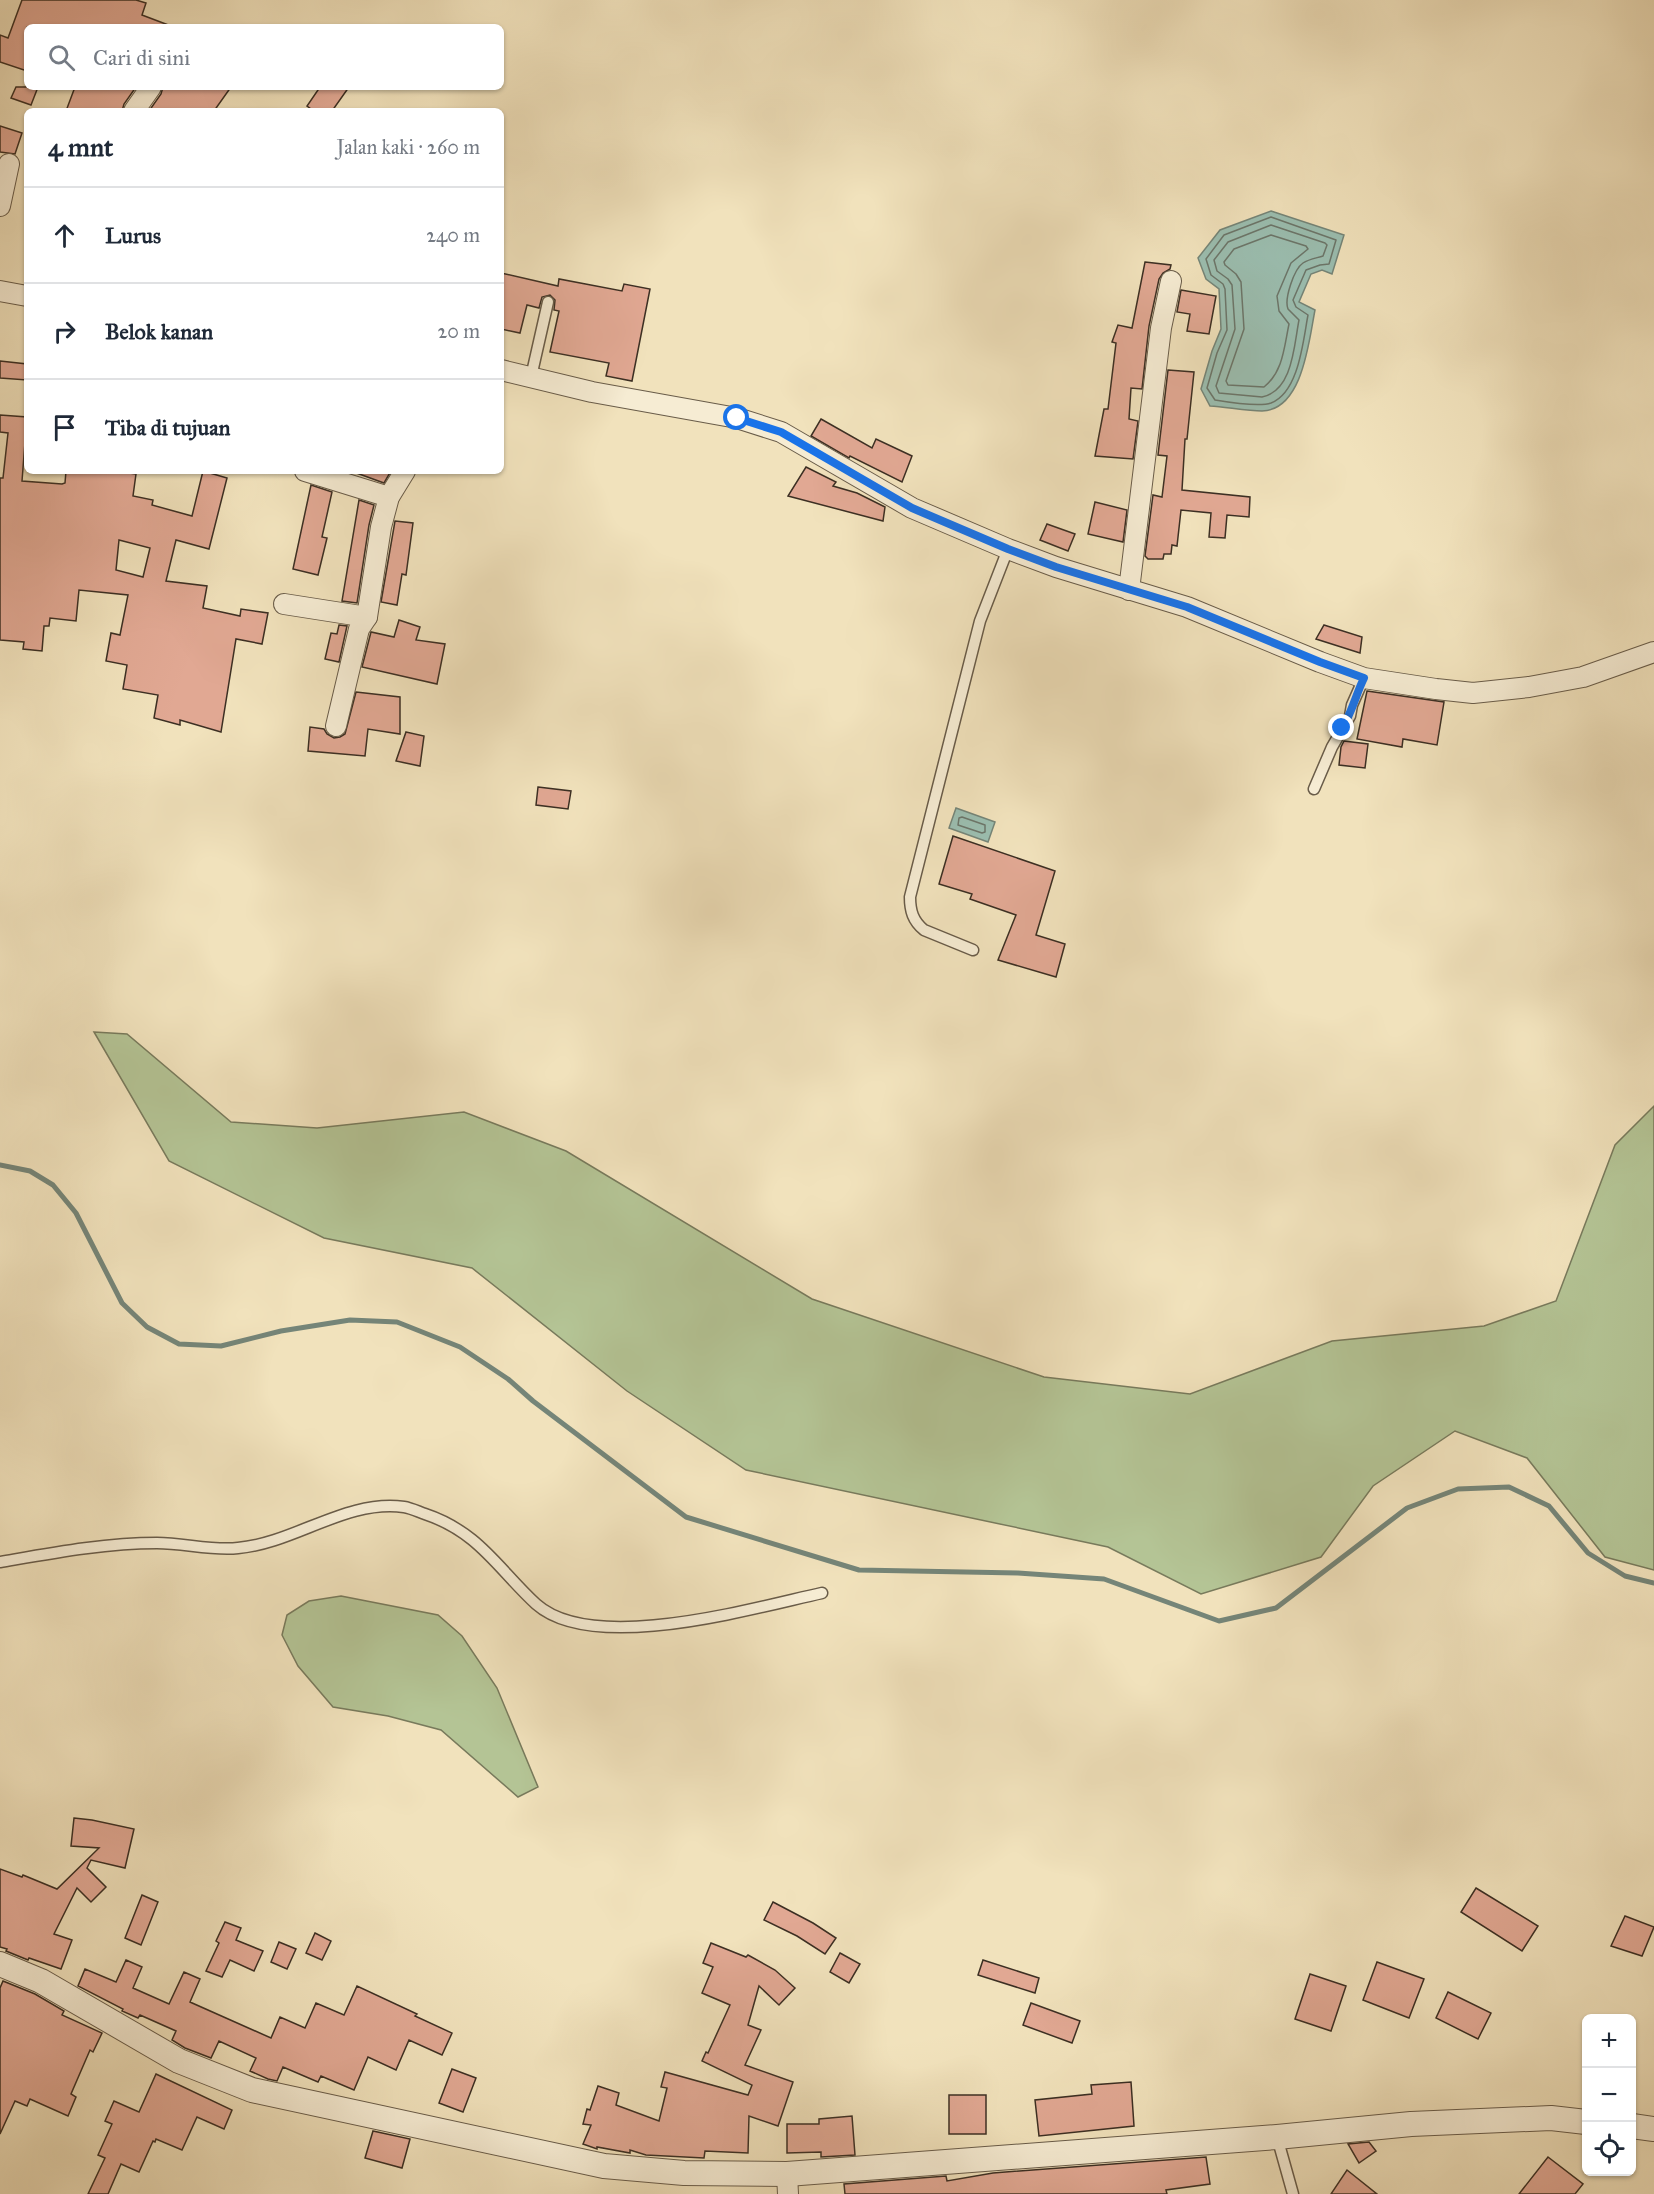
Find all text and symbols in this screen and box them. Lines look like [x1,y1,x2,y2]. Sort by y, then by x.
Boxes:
search box [24,24,504,90]
icon: search [45,41,78,74]
text: Cari di sini [93,44,190,71]
text: 4 mnt [48,131,113,163]
text: Jalan kaki · 260 m [337,135,480,159]
icon: ahead [48,219,81,252]
text: Lurus [105,222,161,249]
text: 240 m [426,223,480,247]
icon: right [48,315,81,348]
text: Belok kanan [105,318,213,345]
text: 20 m [437,319,480,343]
route start [723,404,749,430]
icon: arrive [48,411,81,444]
text: Tiba di tujuan [105,414,230,441]
route end [1328,714,1354,740]
map controls [1582,2014,1636,2176]
button: + [1582,2014,1636,2068]
button: − [1582,2068,1636,2122]
button: locate [1582,2122,1636,2176]

